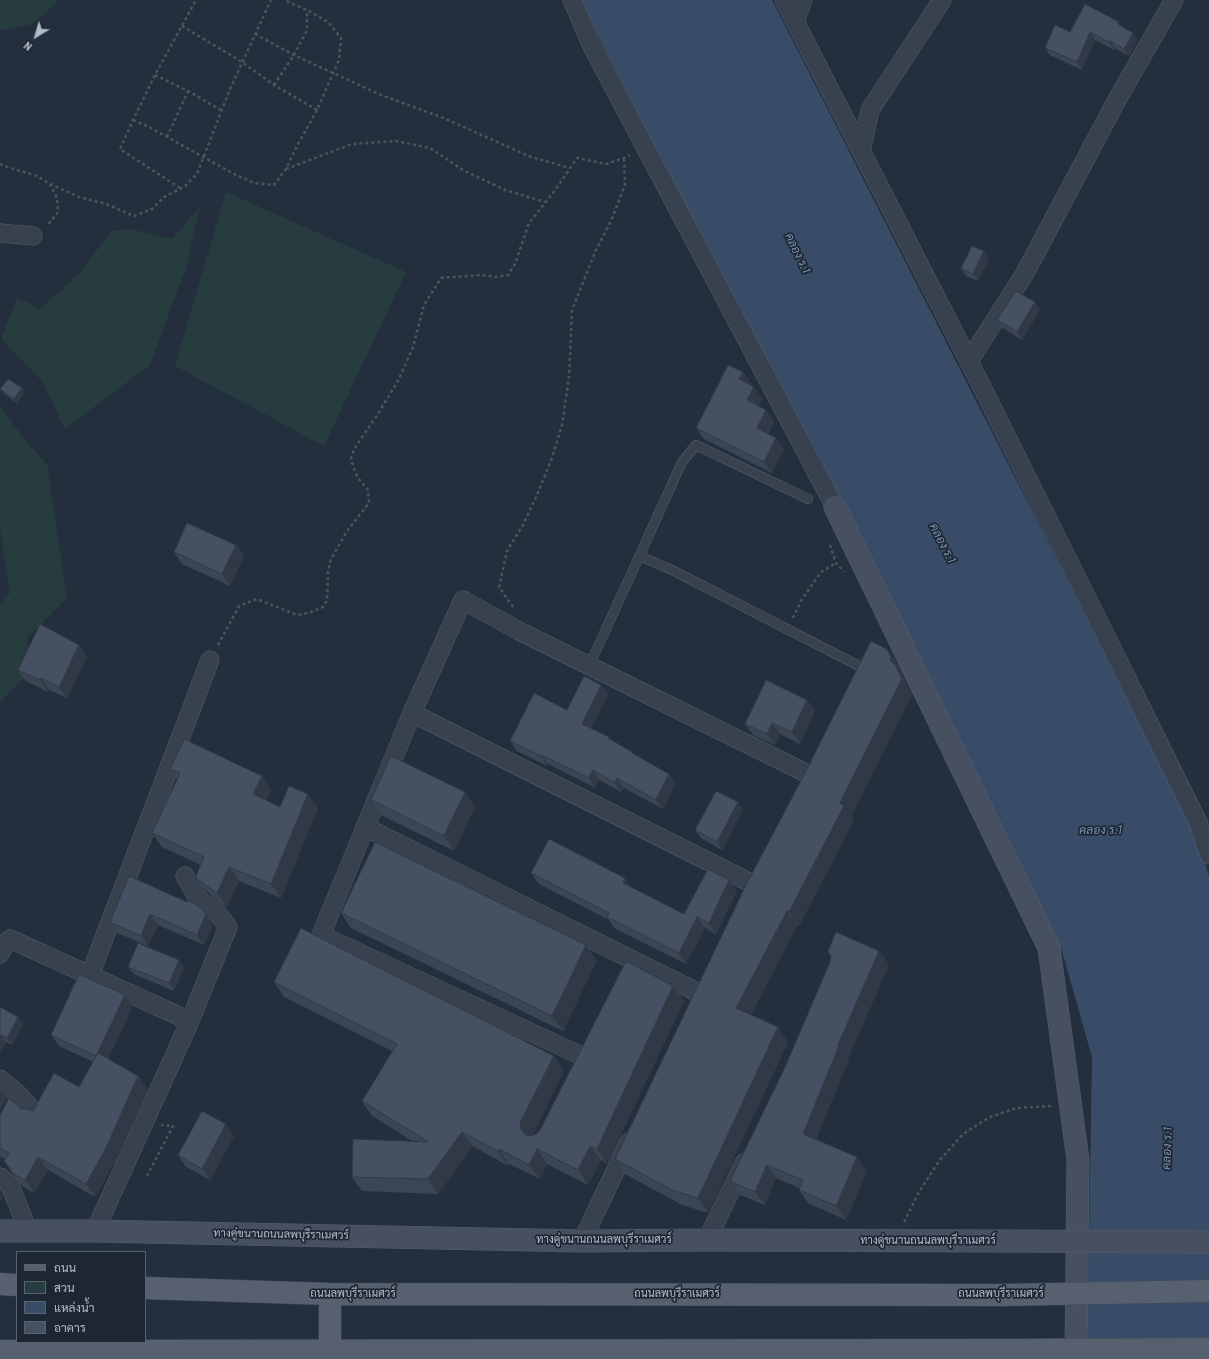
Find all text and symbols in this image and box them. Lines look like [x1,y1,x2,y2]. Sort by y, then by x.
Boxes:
north arrow [16,16,56,56]
text: N [22,39,35,53]
water label: คลอง ร.1 [781,231,813,277]
water label: คลอง ร.1 [926,521,958,567]
water label: คลอง ร.1 [1079,824,1123,838]
water label: คลอง ร.1 [1160,1126,1176,1170]
street label: ทางคู่ขนานถนนลพบุรีราเมศวร์ [213,1227,349,1243]
street label: ทางคู่ขนานถนนลพบุรีราเมศวร์ [536,1233,672,1247]
street label: ทางคู่ขนานถนนลพบุรีราเมศวร์ [860,1234,996,1248]
legend [16,1251,146,1343]
text: ถนน [54,1261,76,1275]
text: สวน [54,1281,75,1295]
street label: ถนนลพบุรีราเมศวร์ [310,1287,396,1301]
street label: ถนนลพบุรีราเมศวร์ [634,1287,720,1301]
street label: ถนนลพบุรีราเมศวร์ [958,1287,1044,1301]
text: แหล่งน้ำ [54,1301,94,1315]
text: อาคาร [54,1321,86,1335]

